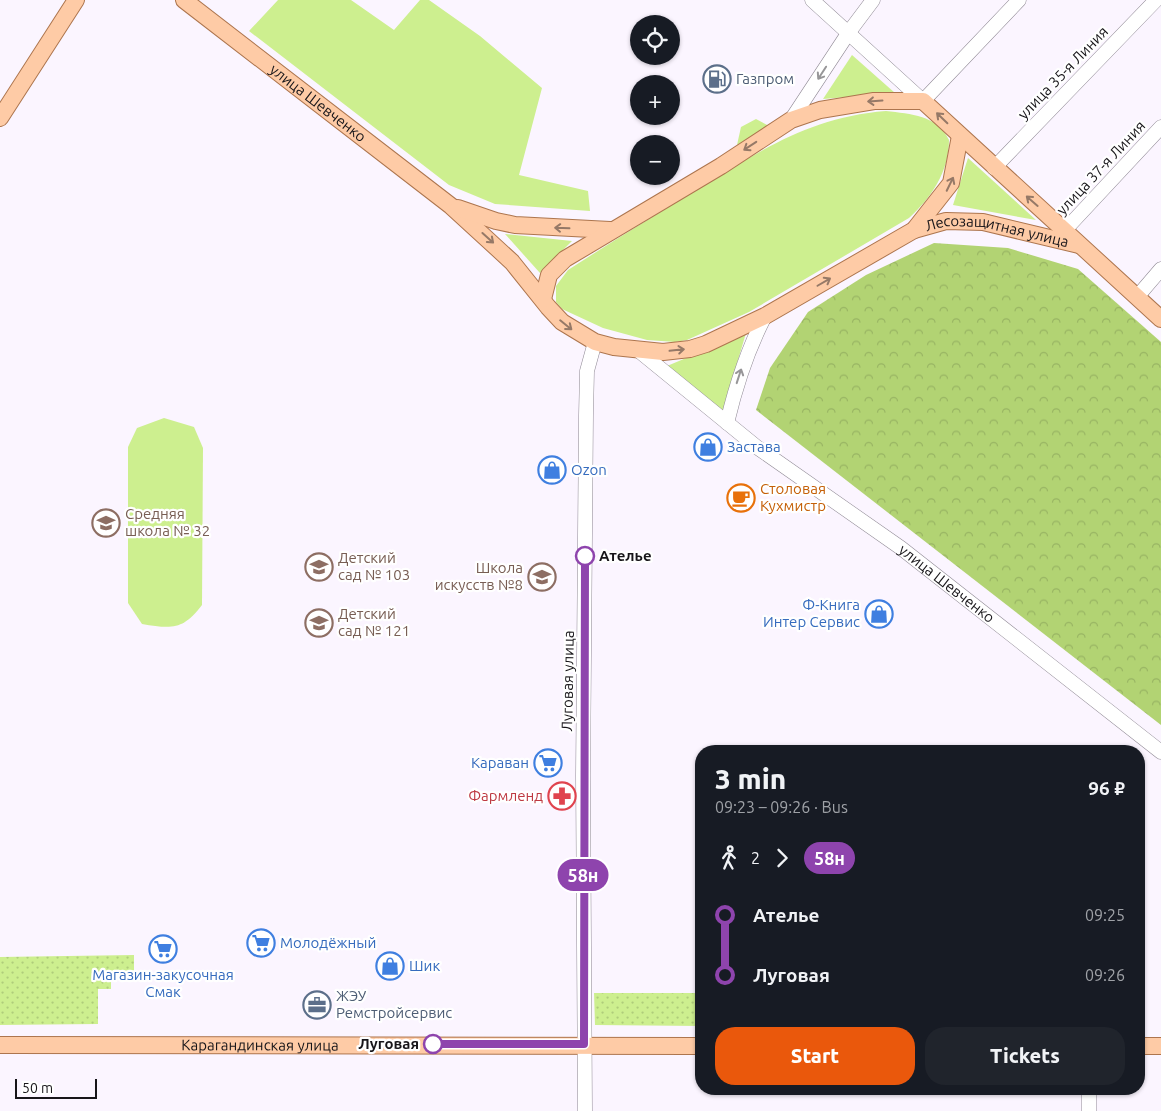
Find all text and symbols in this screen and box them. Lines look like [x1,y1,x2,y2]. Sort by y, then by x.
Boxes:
map controls [630,15,680,185]
button: locate [630,15,680,65]
street label: улица 35-я Линия [1014,23,1111,123]
street label: улица Шевченко [267,60,370,145]
fuel station icon: Газпром [702,64,732,94]
one-way arrow [817,65,827,79]
place label: Газпром [736,70,794,87]
button: + [630,75,680,125]
one-way arrow [867,97,883,106]
one-way arrow [935,112,948,124]
street label: улица 37-я Линия [1053,117,1149,218]
button: − [630,135,680,185]
one-way arrow [744,142,758,152]
one-way arrow [945,177,955,192]
one-way arrow [1026,196,1039,207]
street label: Лесозащитная улица [923,212,1070,250]
one-way arrow [554,223,570,232]
one-way arrow [481,232,494,244]
one-way arrow [816,277,830,287]
one-way arrow [559,319,572,330]
one-way arrow [669,345,685,355]
one-way arrow [735,368,745,384]
shop icon: Застава [693,432,723,462]
place label: Застава [727,438,781,455]
shop icon: Ozon [537,455,567,485]
place label: Ozon [571,461,607,478]
place label: Столовая Кухмистр [760,480,826,514]
cafe icon: Столовая Кухмистр [726,483,756,513]
place label: Средняя школа № 32 [125,505,210,539]
school or university icon: Средняя школа № 32 [91,508,121,538]
street label: улица Шевченко [896,541,998,626]
marker: Ателье [575,546,595,566]
place label: Ателье [599,547,652,564]
place label: Детский сад № 103 [338,549,410,583]
school or university icon: Детский сад № 103 [304,552,334,582]
place label: Школа искусств №8 [435,559,523,593]
school or university icon: Школа искусств №8 [527,562,557,592]
place label: Ф-Книга Интер Сервис [763,596,860,630]
shop icon: Ф-Книга Интер Сервис [864,599,894,629]
place label: Детский сад № 121 [338,605,410,639]
school or university icon: Детский сад № 121 [304,608,334,638]
street label: Луговая улица [558,630,577,732]
supermarket icon: Караван [533,748,563,778]
place label: Караван [471,754,529,771]
text: 3 min [715,763,786,794]
text: 96 ₽ [1088,777,1125,799]
pharmacy icon: Фармленд [547,781,577,811]
place label: Фармленд [468,787,543,804]
text: 09:23 – 09:26 · Bus [715,798,848,816]
icon: walk [715,844,743,872]
icon: forward [768,844,796,872]
text: 58н [814,848,845,868]
text: 2 [751,849,760,867]
line badge: 58н [554,859,612,891]
text: 58н [568,865,598,885]
text: Ателье [753,904,820,926]
text: 09:25 [1085,906,1125,924]
supermarket icon: Молодёжный [246,928,276,958]
supermarket icon: Магазин-закусочная Смак [148,934,178,964]
place label: Молодёжный [280,934,376,951]
shop icon: Шик [375,951,405,981]
place label: Шик [409,957,440,974]
text: Луговая [753,964,830,986]
place label: Магазин-закусочная Смак [92,966,234,1000]
text: 09:26 [1085,966,1125,984]
place label: ЖЭУ Ремстройсервис [336,987,452,1021]
office icon: ЖЭУ Ремстройсервис [302,990,332,1020]
button: Start [715,1027,915,1085]
button: Tickets [925,1027,1125,1085]
marker: Луговая [423,1034,443,1054]
place label: Луговая [358,1035,419,1052]
street label: Карагандинская улица [181,1036,339,1053]
scale bar [15,1076,98,1099]
text: 50 m [22,1080,53,1096]

